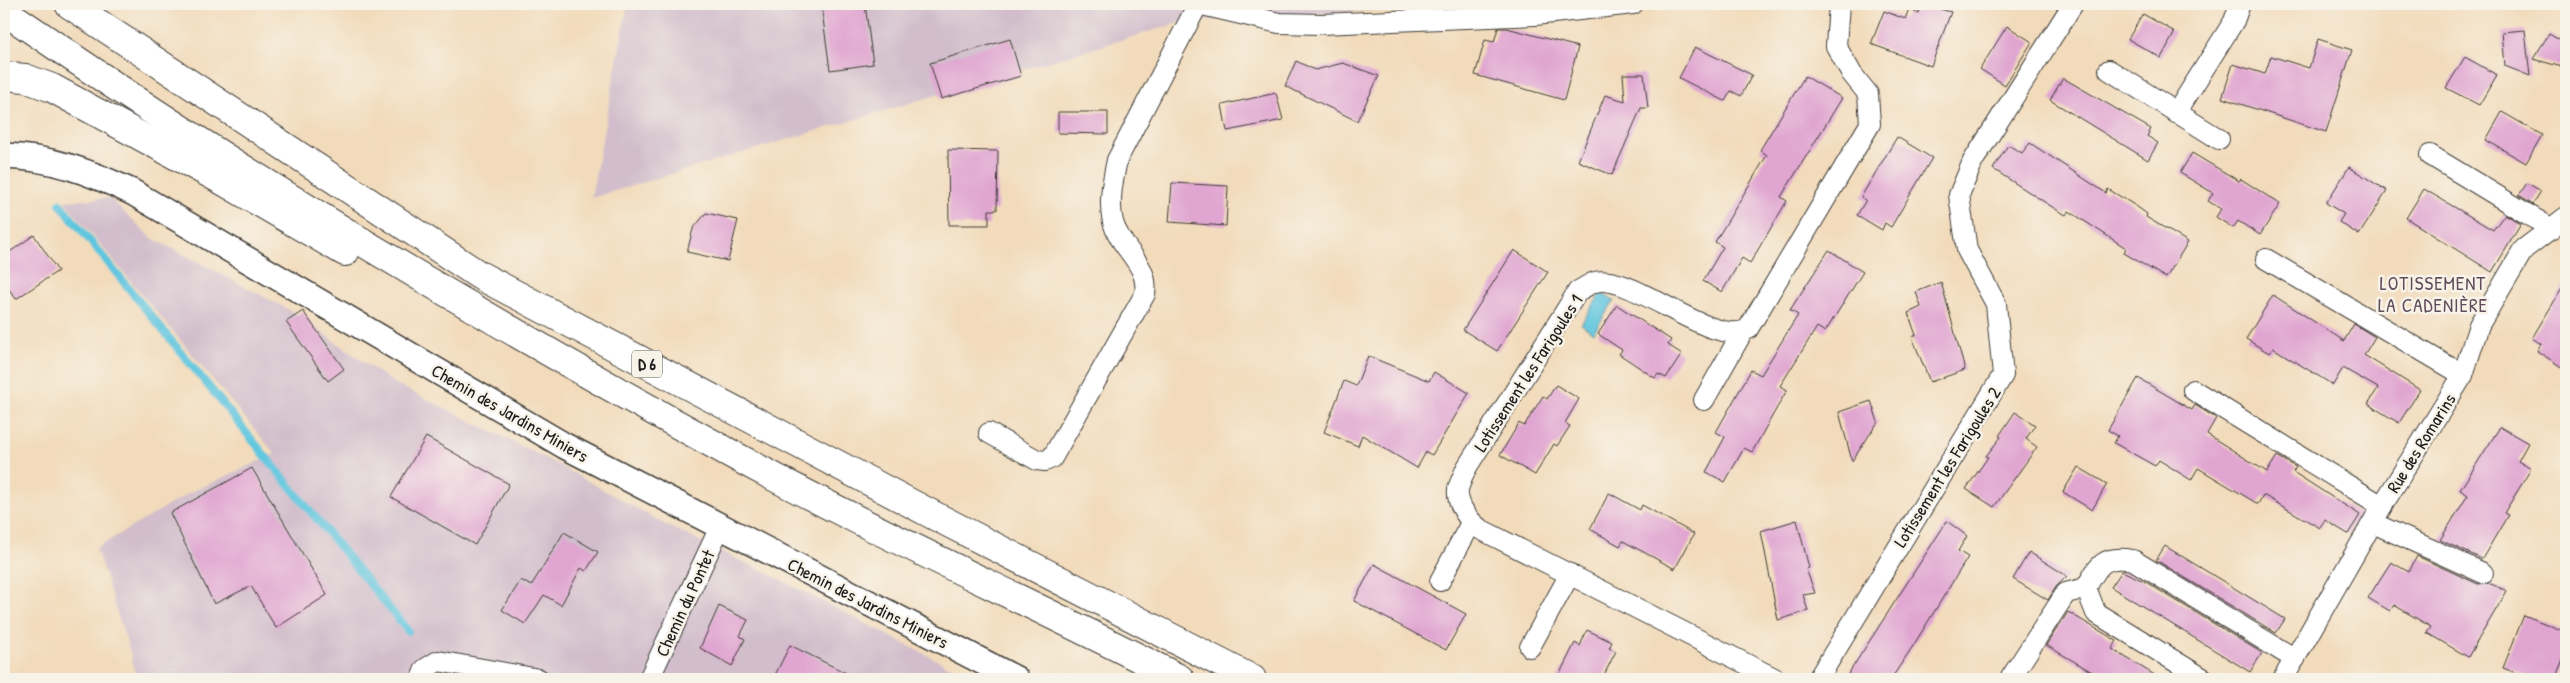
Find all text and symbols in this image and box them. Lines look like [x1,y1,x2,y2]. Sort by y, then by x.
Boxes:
district label: LOTISSEMENT LA CADENIÈRE [2378,270,2488,318]
street label: Lotissement les Farigoules 1 [1468,289,1588,457]
road number: D 6 [632,350,662,378]
street label: Chemin des Jardins Miniers [427,358,593,468]
street label: Lotissement les Farigoules 2 [1887,382,2007,552]
street label: Rue des Romarins [2381,389,2461,497]
street label: Chemin du Pontet [649,545,721,660]
street label: Chemin des Jardins Miniers [783,552,953,654]

